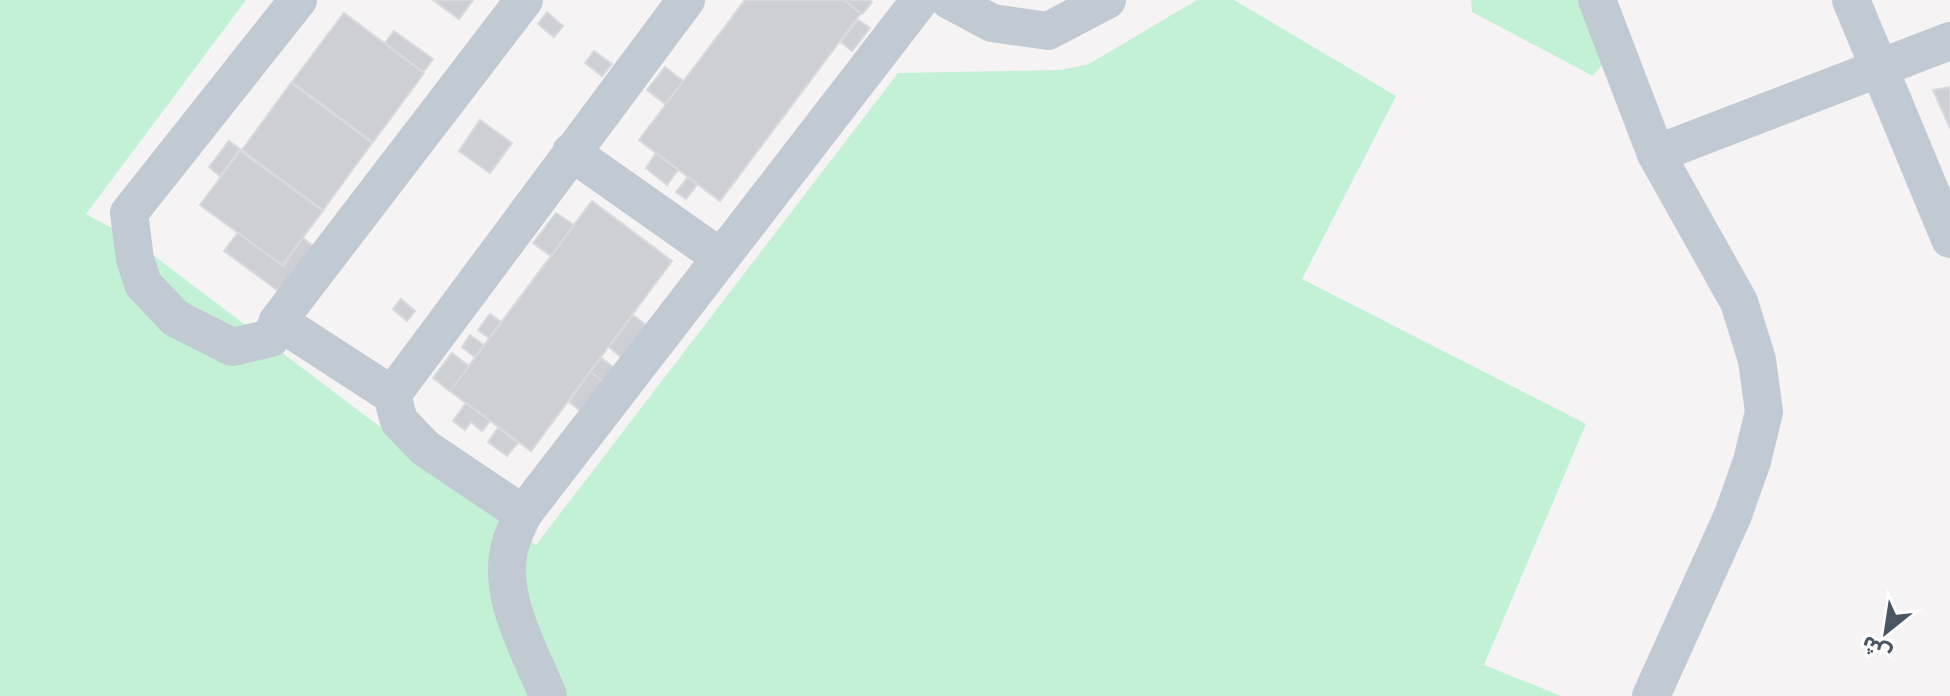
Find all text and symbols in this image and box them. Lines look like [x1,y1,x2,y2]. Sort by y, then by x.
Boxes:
north arrow [1846,592,1926,672]
text: ش [1856,630,1896,668]

